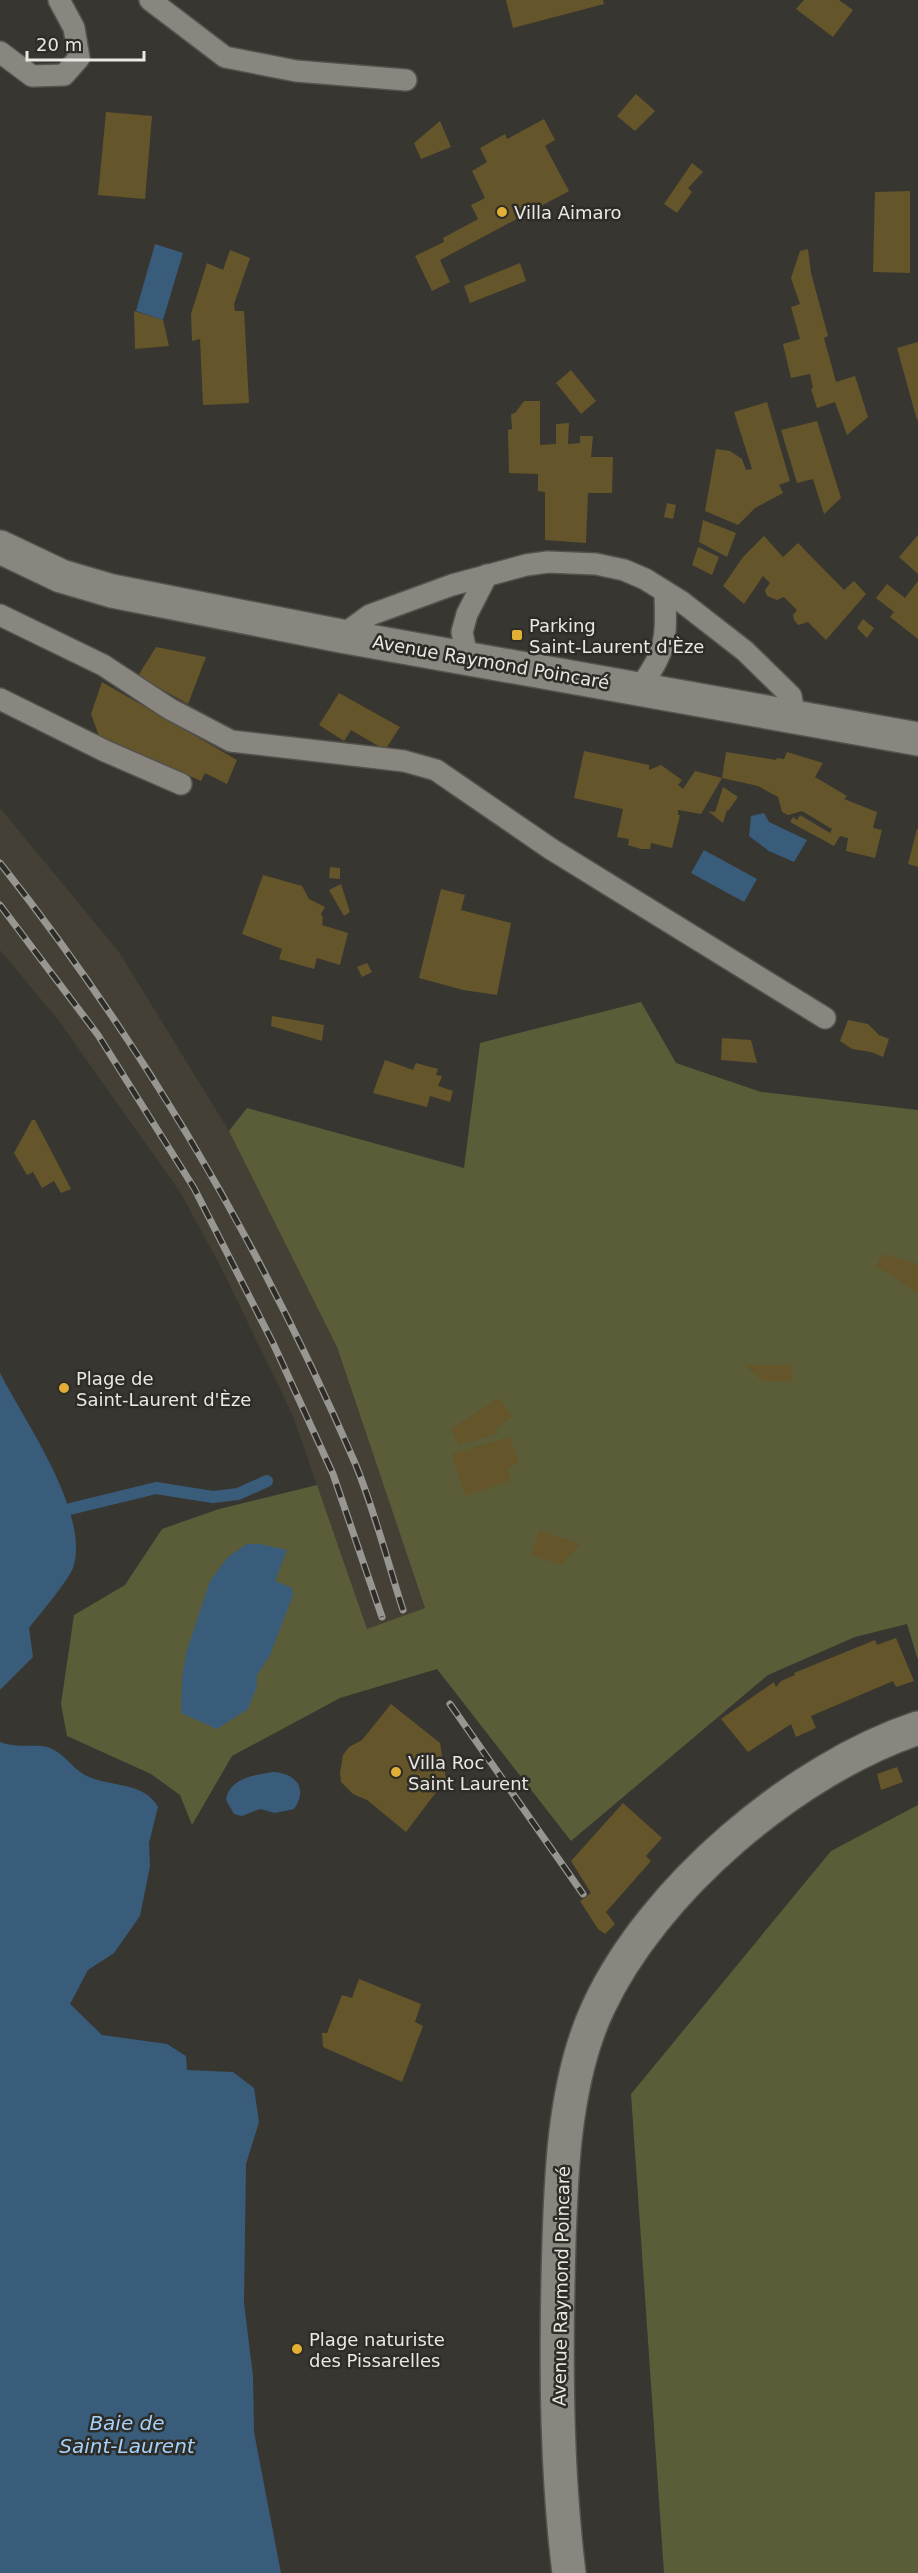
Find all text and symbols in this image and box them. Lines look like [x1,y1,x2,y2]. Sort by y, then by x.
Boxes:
scale bar [27,24,144,62]
text: 20 m [36,34,82,55]
place label: Villa Aimaro [514,202,622,223]
marker: Villa Aimaro [495,205,509,219]
place label: Parking Saint-Laurent d'Èze [529,615,704,657]
marker: Parking Saint-Laurent d'Èze [510,628,524,642]
street label: Avenue Raymond Poincaré [371,631,611,693]
place label: Plage de Saint-Laurent d'Èze [76,1368,251,1410]
marker: Plage de Saint-Laurent d'Èze [57,1381,71,1395]
place label: Villa Roc Saint Laurent [408,1752,529,1794]
marker: Villa Roc Saint Laurent [389,1765,403,1779]
street label: Avenue Raymond Poincaré [548,2166,574,2406]
place label: Plage naturiste des Pissarelles [309,2329,445,2371]
marker: Plage naturiste des Pissarelles [290,2342,304,2356]
water label: Baie de Saint-Laurent [59,2411,196,2458]

